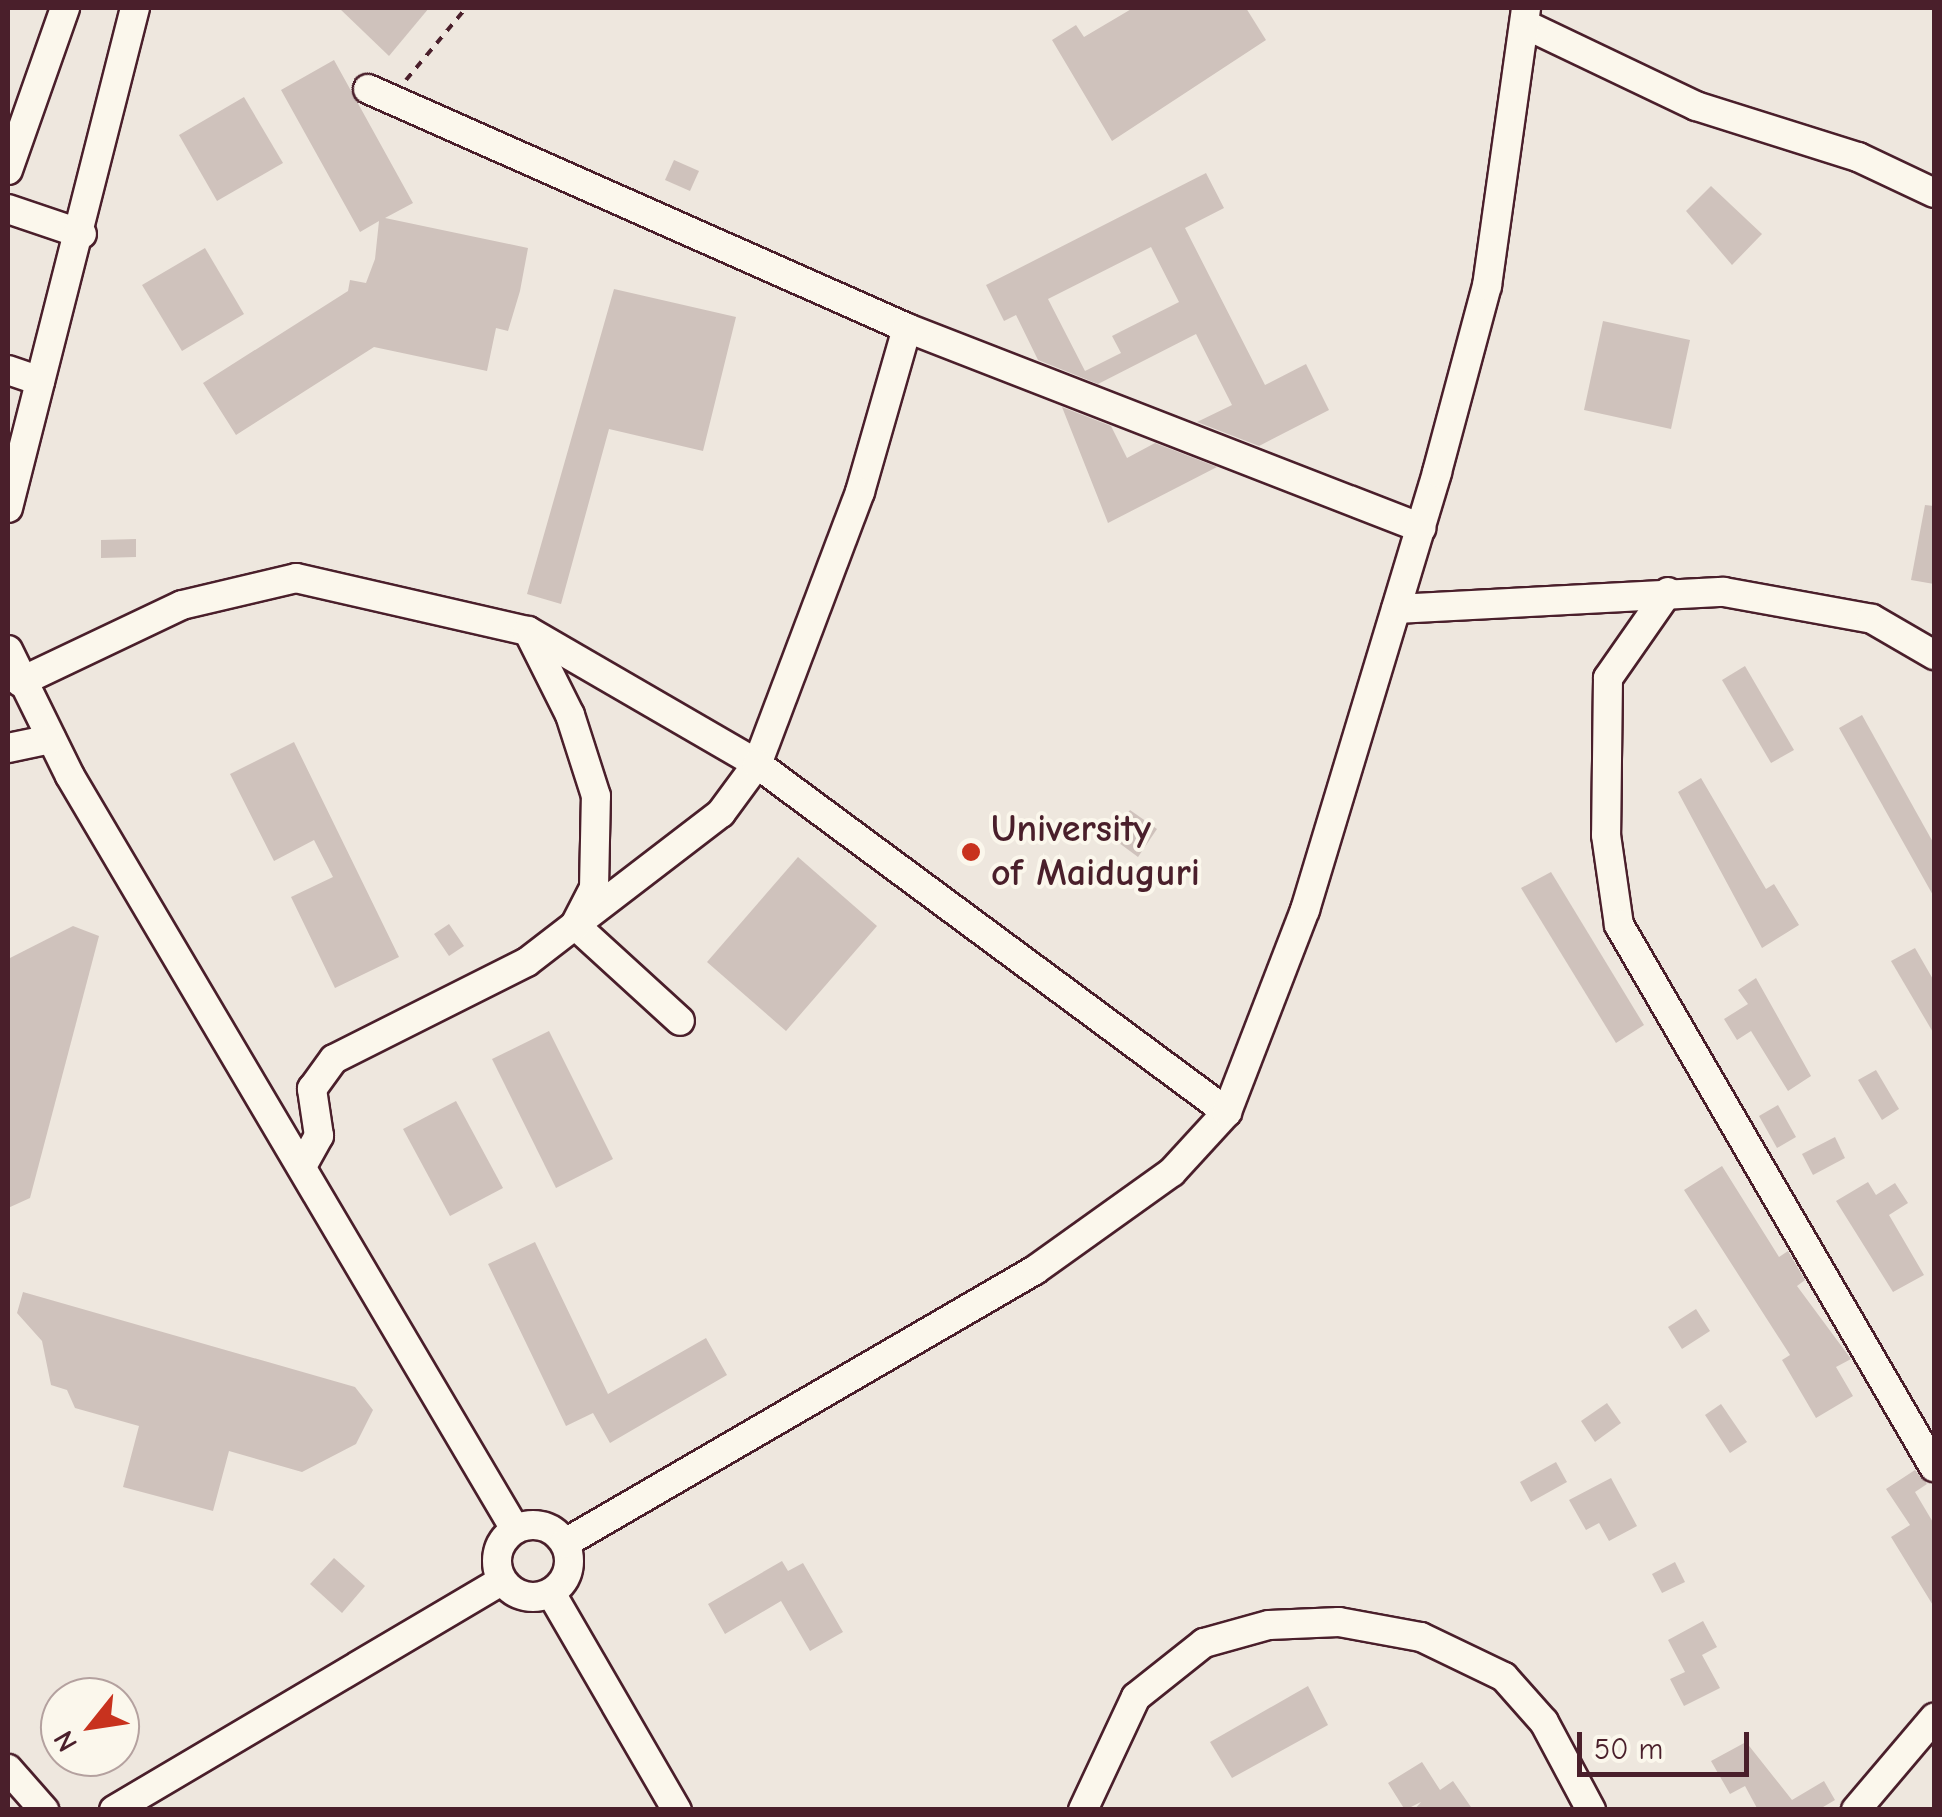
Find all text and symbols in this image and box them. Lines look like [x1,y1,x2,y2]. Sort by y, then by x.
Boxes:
place label: University of Maiduguri [991,807,1200,896]
marker: University of Maiduguri [960,841,982,863]
north arrow [40,1677,140,1777]
scale bar [1582,1712,1754,1774]
text: N [47,1725,84,1757]
text: 50 m [1594,1732,1663,1767]

